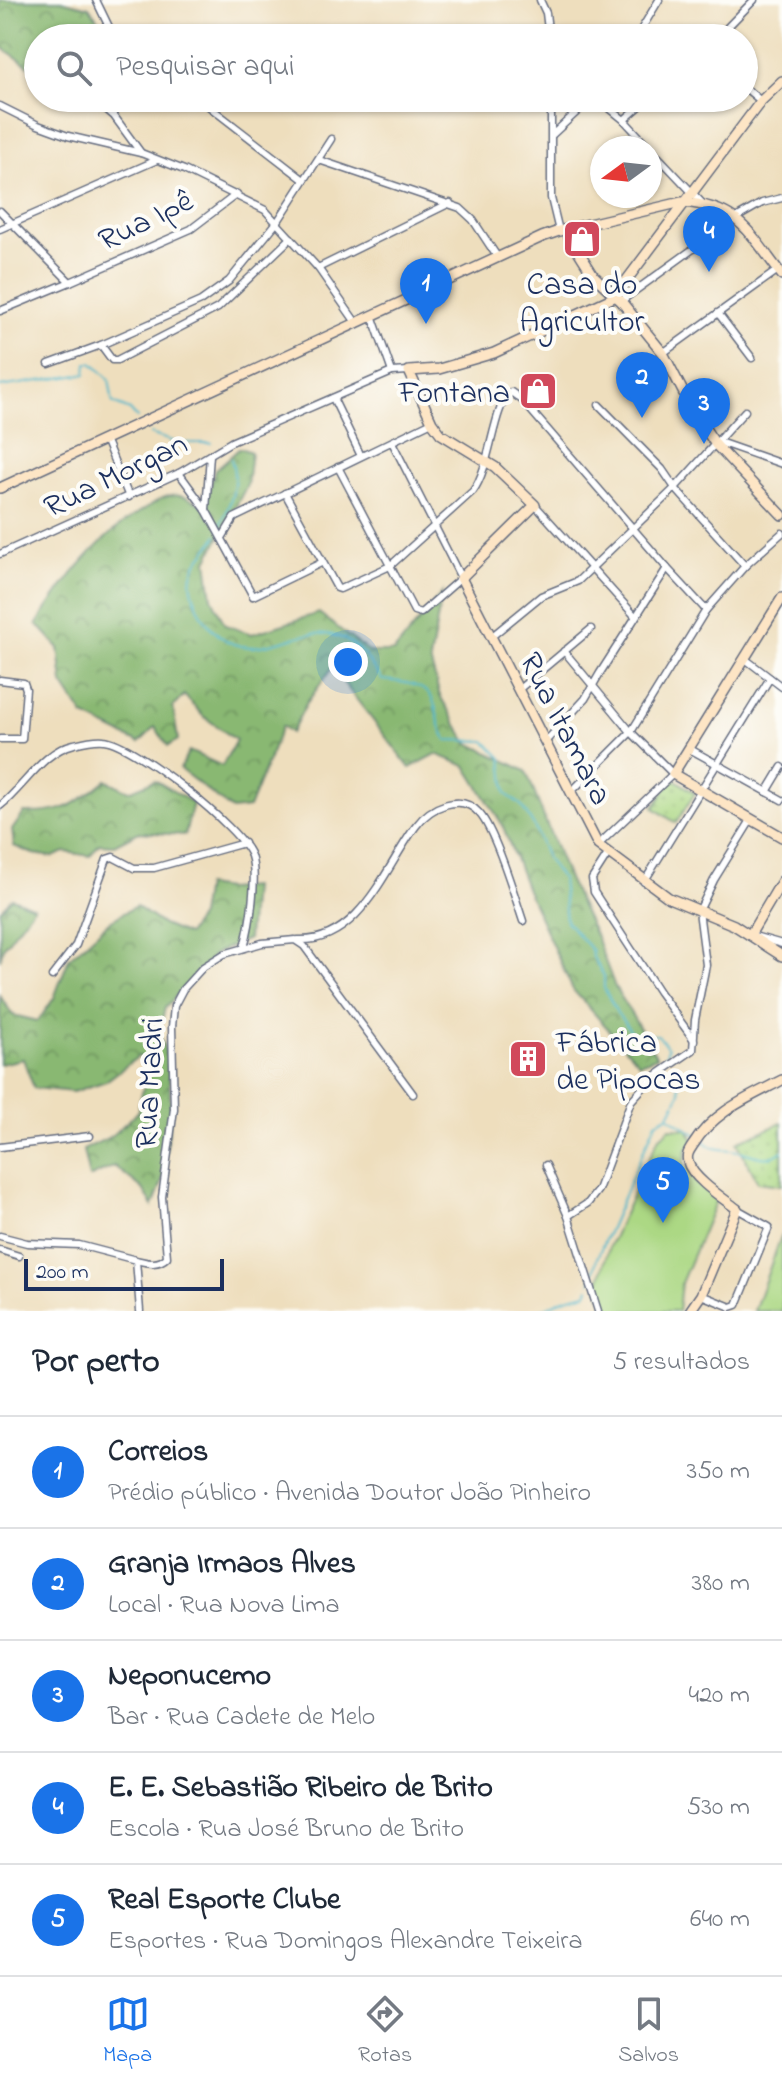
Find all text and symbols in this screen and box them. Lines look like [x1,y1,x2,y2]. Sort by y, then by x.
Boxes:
search box [24,24,758,112]
icon: search [52,46,96,90]
text: Pesquisar aqui [116,46,295,90]
north arrow [590,136,662,208]
street label: Rua Ipê [91,179,203,265]
pin: 4 [683,206,735,272]
shop icon: Casa do Agricultor [561,218,603,260]
pin: 1 [400,258,452,324]
place label: Casa do Agricultor [520,263,645,347]
pin: 2 [616,352,668,418]
shop icon: Fontana [517,370,559,412]
place label: Fontana [398,371,510,418]
pin: 3 [678,378,730,444]
street label: Rua Morgan [37,422,196,532]
your location [328,642,368,682]
street label: Rua Itamara [505,645,623,814]
street label: Rua Madri [125,1016,178,1150]
place label: Fábrica de Pipocas [555,1021,701,1105]
building icon: Fábrica de Pipocas [507,1038,549,1080]
pin: 5 [637,1157,689,1223]
scale bar [24,1255,224,1291]
text: 200 m [36,1257,89,1289]
text: Por perto [32,1338,160,1388]
text: 5 resultados [612,1344,750,1382]
text: Correios [108,1431,208,1475]
text: 1 [54,1453,62,1491]
text: 350 m [686,1453,750,1491]
text: Prédio público · Avenida Doutor João Pinheiro [108,1475,591,1513]
text: Granja Irmaos Alves [108,1543,356,1587]
text: 2 [52,1565,64,1603]
text: 380 m [692,1565,750,1603]
text: Local · Rua Nova Lima [108,1587,340,1625]
text: Neponucemo [108,1655,271,1699]
text: 3 [53,1677,63,1715]
text: 420 m [688,1677,750,1715]
text: Bar · Rua Cadete de Melo [108,1699,375,1737]
text: E. E. Sebastião Ribeiro de Brito [108,1767,493,1811]
text: 4 [53,1789,63,1827]
text: 530 m [686,1789,750,1827]
text: Escola · Rua José Bruno de Brito [108,1811,464,1849]
text: Real Esporte Clube [108,1879,340,1923]
text: 5 [51,1901,65,1939]
text: 640 m [690,1901,750,1939]
text: Esportes · Rua Domingos Alexandre Teixeira [108,1923,582,1961]
tab: Mapa [103,1992,152,2072]
tab: Rotas [358,1992,412,2072]
tab: Salvos [618,1992,679,2072]

